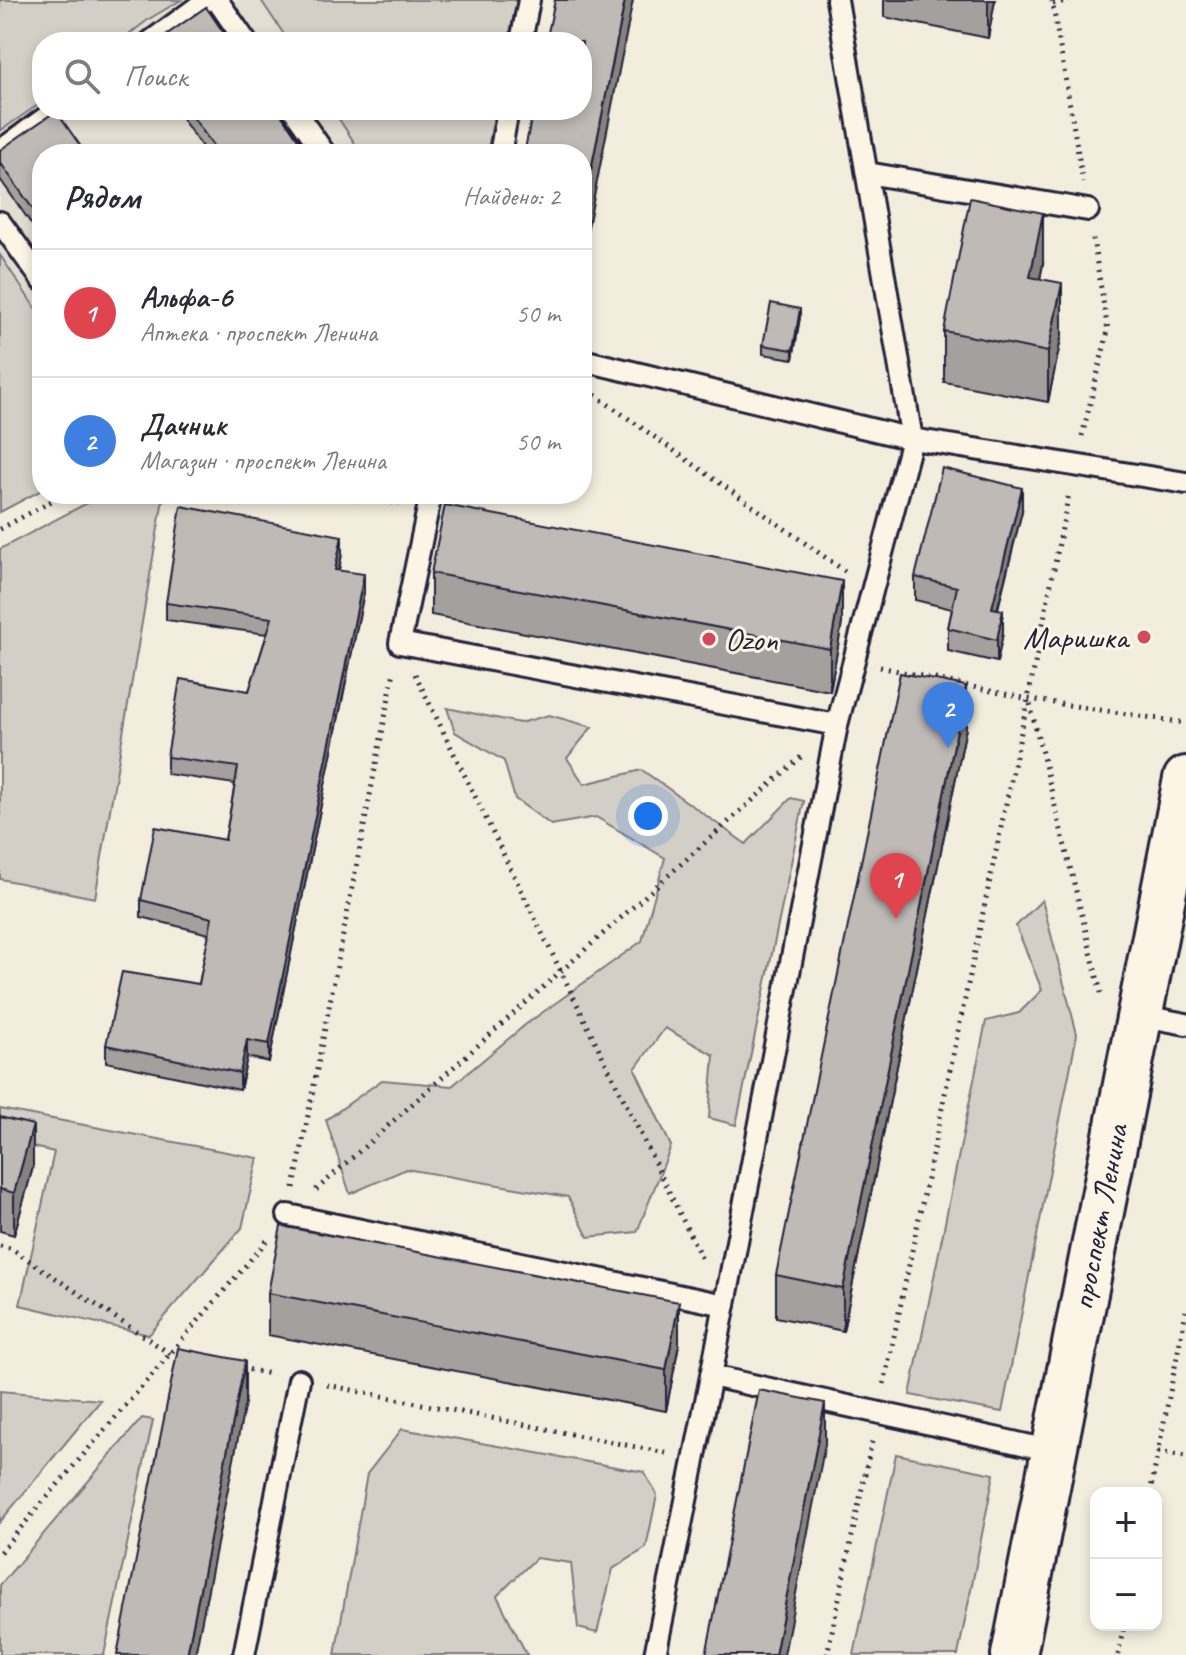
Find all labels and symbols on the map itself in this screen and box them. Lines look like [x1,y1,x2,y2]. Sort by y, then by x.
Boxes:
place label: Маришка [1023,617,1131,658]
place label: Ozon [725,619,778,660]
marker: Маришка [1135,628,1153,646]
marker: Ozon [700,630,718,648]
pin: 2 [922,682,974,748]
your location [628,796,668,836]
pin: 1 [870,853,922,919]
street label: проспект Ленина [1061,1119,1138,1313]

